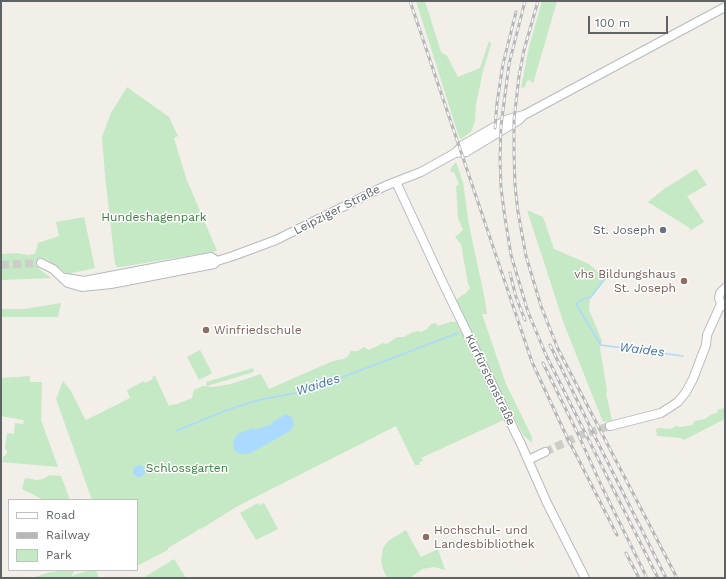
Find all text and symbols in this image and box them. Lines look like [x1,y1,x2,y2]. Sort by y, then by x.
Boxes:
scale bar [590,8,670,34]
text: 100 m [595,16,630,30]
street label: Leipziger Straße [291,182,383,238]
park label: Hundeshagenpark [101,210,207,224]
place label: St. Joseph [593,223,655,237]
marker: St. Joseph [658,225,668,235]
place label: vhs Bildungshaus St. Joseph [574,267,676,295]
marker: vhs Bildungshaus St. Joseph [679,276,689,286]
place label: Winfriedschule [214,323,302,337]
marker: Winfriedschule [201,325,211,335]
street label: Kurfürstenstraße [462,332,518,428]
water label: Waides [619,339,665,361]
water label: Waides [294,371,342,399]
park label: Schlossgarten [146,461,228,475]
legend [8,499,138,571]
text: Road [46,508,75,522]
place label: Hochschul- und Landesbibliothek [434,523,535,551]
text: Railway [46,528,90,542]
marker: Hochschul- und Landesbibliothek [421,532,431,542]
text: Park [46,548,72,562]

